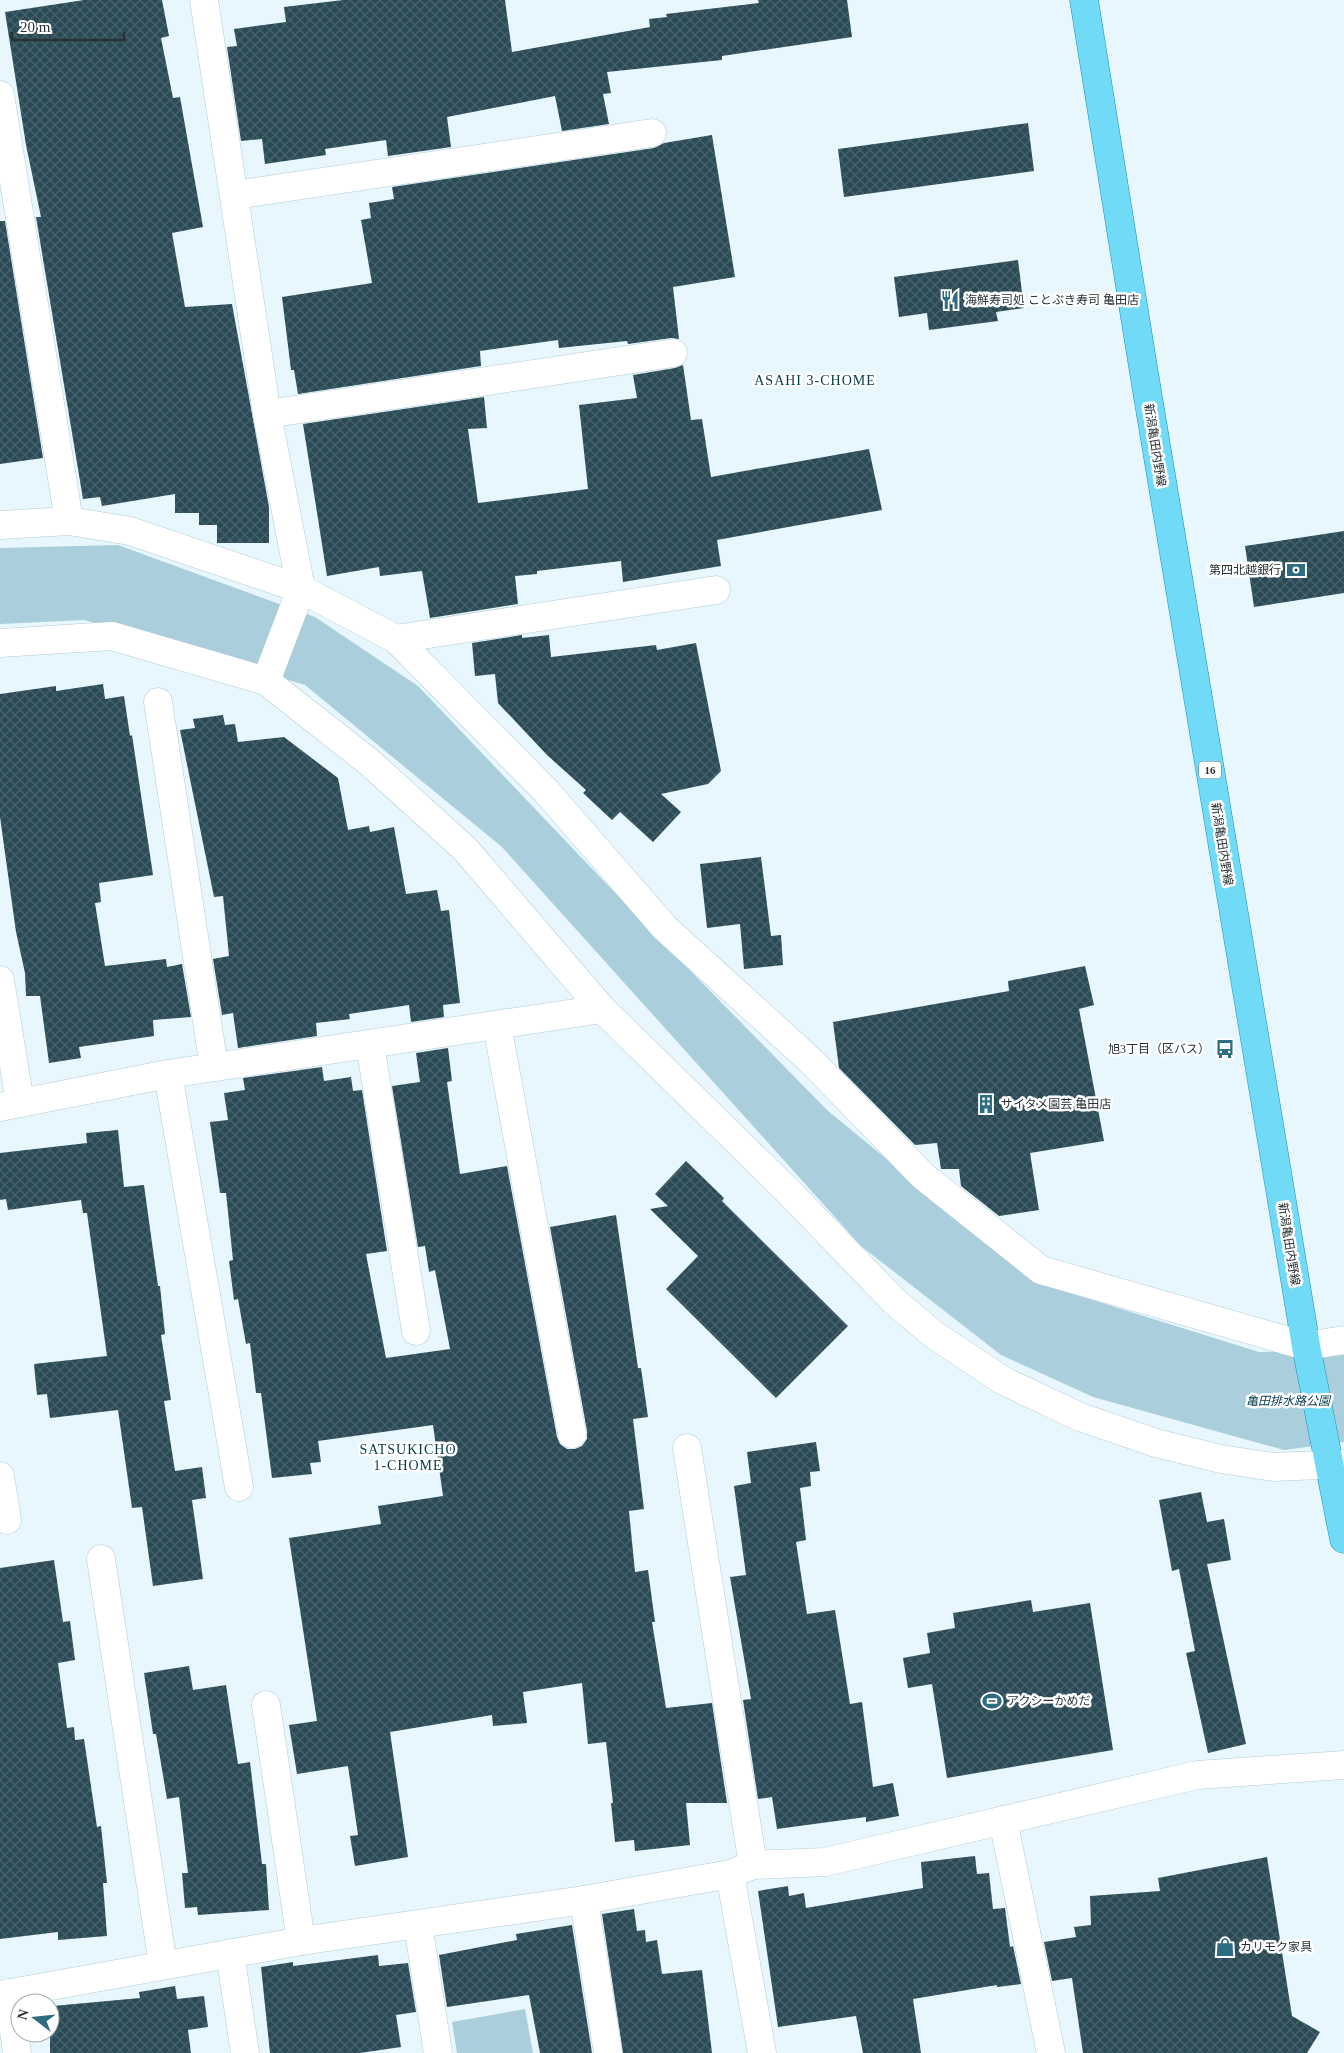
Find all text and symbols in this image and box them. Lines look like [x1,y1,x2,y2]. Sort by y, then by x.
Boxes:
scale bar [12,10,125,42]
text: 20 m [20,19,51,35]
restaurant icon: 海鮮寿司処 ことぶき寿司 亀田店 [939,289,961,311]
place label: 海鮮寿司処 ことぶき寿司 亀田店 [965,293,1139,307]
district label: ASAHI 3-CHOME [754,373,876,388]
street label: 新潟亀田内野線 [1142,402,1168,488]
bank icon: 第四北越銀行 [1285,559,1307,581]
place label: 第四北越銀行 [1209,563,1281,577]
road number: 16 [1199,762,1221,778]
street label: 新潟亀田内野線 [1209,801,1235,887]
bus stop icon: 旭3丁目（区バス） [1214,1038,1236,1060]
place label: 旭3丁目（区バス） [1108,1042,1210,1056]
building icon: サイタメ園芸 亀田店 [975,1093,997,1115]
place label: サイタメ園芸 亀田店 [1001,1097,1111,1111]
street label: 新潟亀田内野線 [1276,1201,1302,1287]
park label: 亀田排水路公園 [1246,1394,1332,1408]
district label: SATSUKICHO 1-CHOME [359,1442,457,1473]
sports icon: アクシーかめだ [981,1690,1003,1712]
place label: アクシーかめだ [1007,1694,1090,1708]
shop icon: カリモク家具 [1214,1936,1236,1958]
place label: カリモク家具 [1240,1940,1312,1954]
north arrow [10,1993,60,2043]
text: N [14,2008,32,2021]

